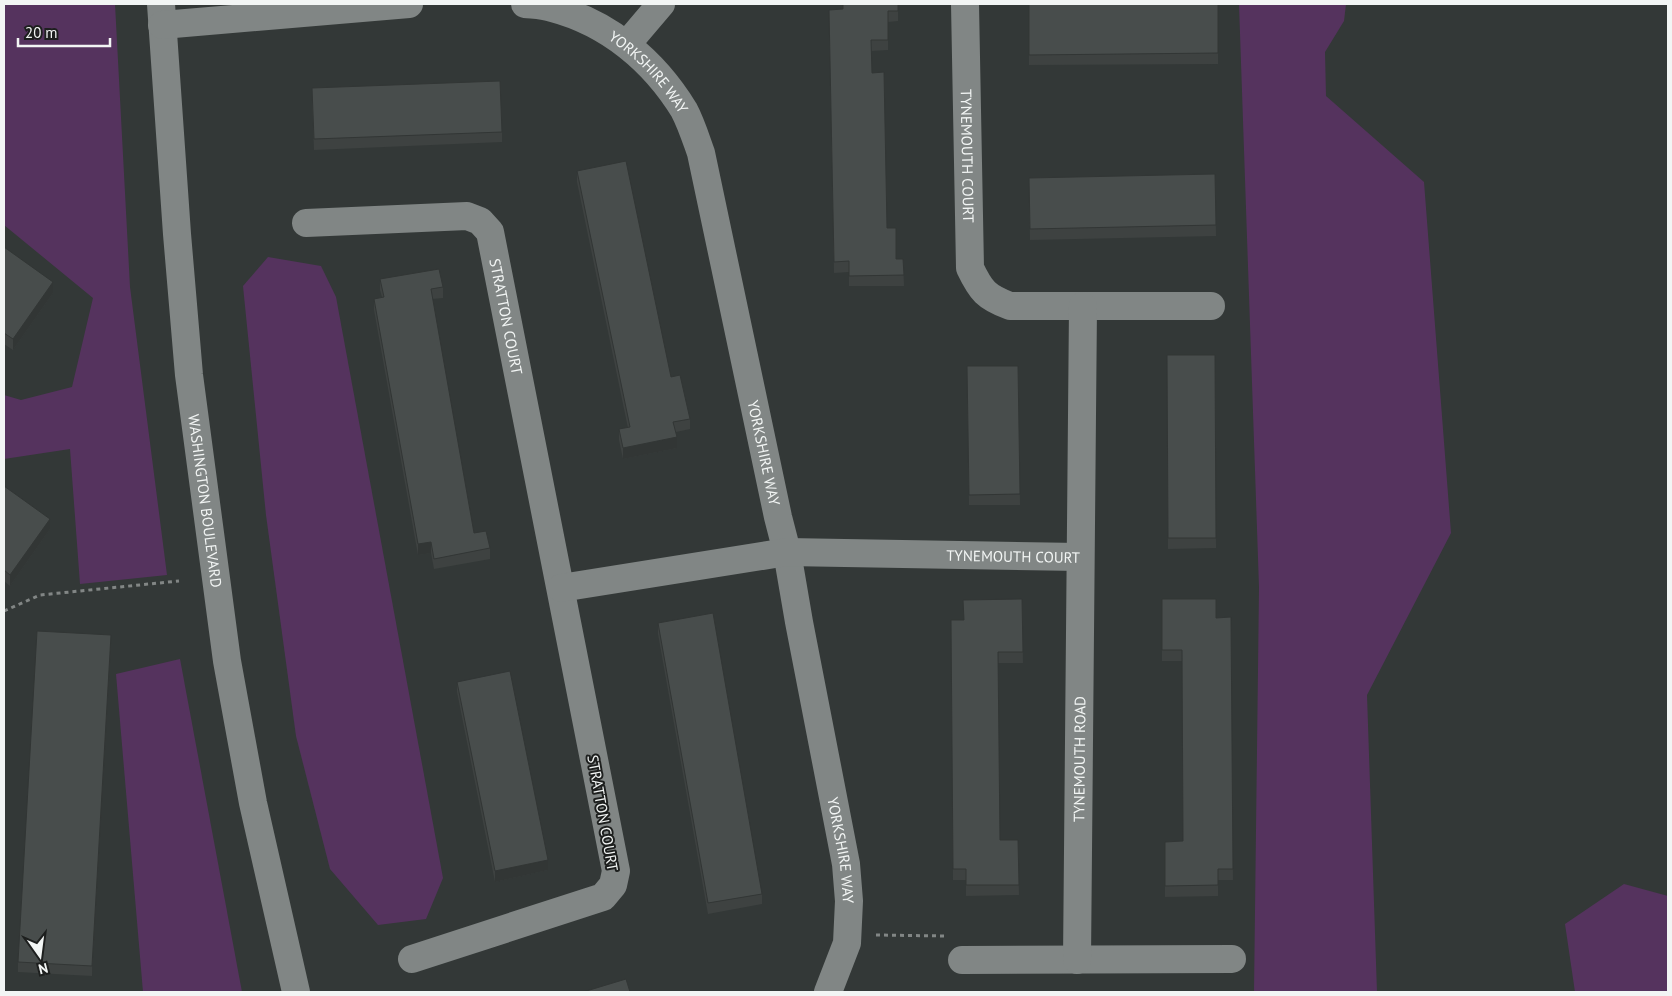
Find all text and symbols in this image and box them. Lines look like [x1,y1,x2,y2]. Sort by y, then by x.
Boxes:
scale bar [18,15,110,47]
text: 20 m [25,23,58,42]
street label: YORKSHIRE WAY [606,26,693,117]
street label: TYNEMOUTH COURT [957,89,979,224]
street label: STRATTON COURT [486,257,527,377]
street label: YORKSHIRE WAY [744,398,785,508]
street label: WASHINGTON BOULEVARD [185,413,227,589]
street label: TYNEMOUTH COURT [946,545,1081,567]
street label: TYNEMOUTH ROAD [1069,696,1089,822]
street label: STRATTON COURT [583,753,623,873]
street label: YORKSHIRE WAY [824,795,859,905]
north arrow [15,931,65,981]
text: N [37,959,50,978]

